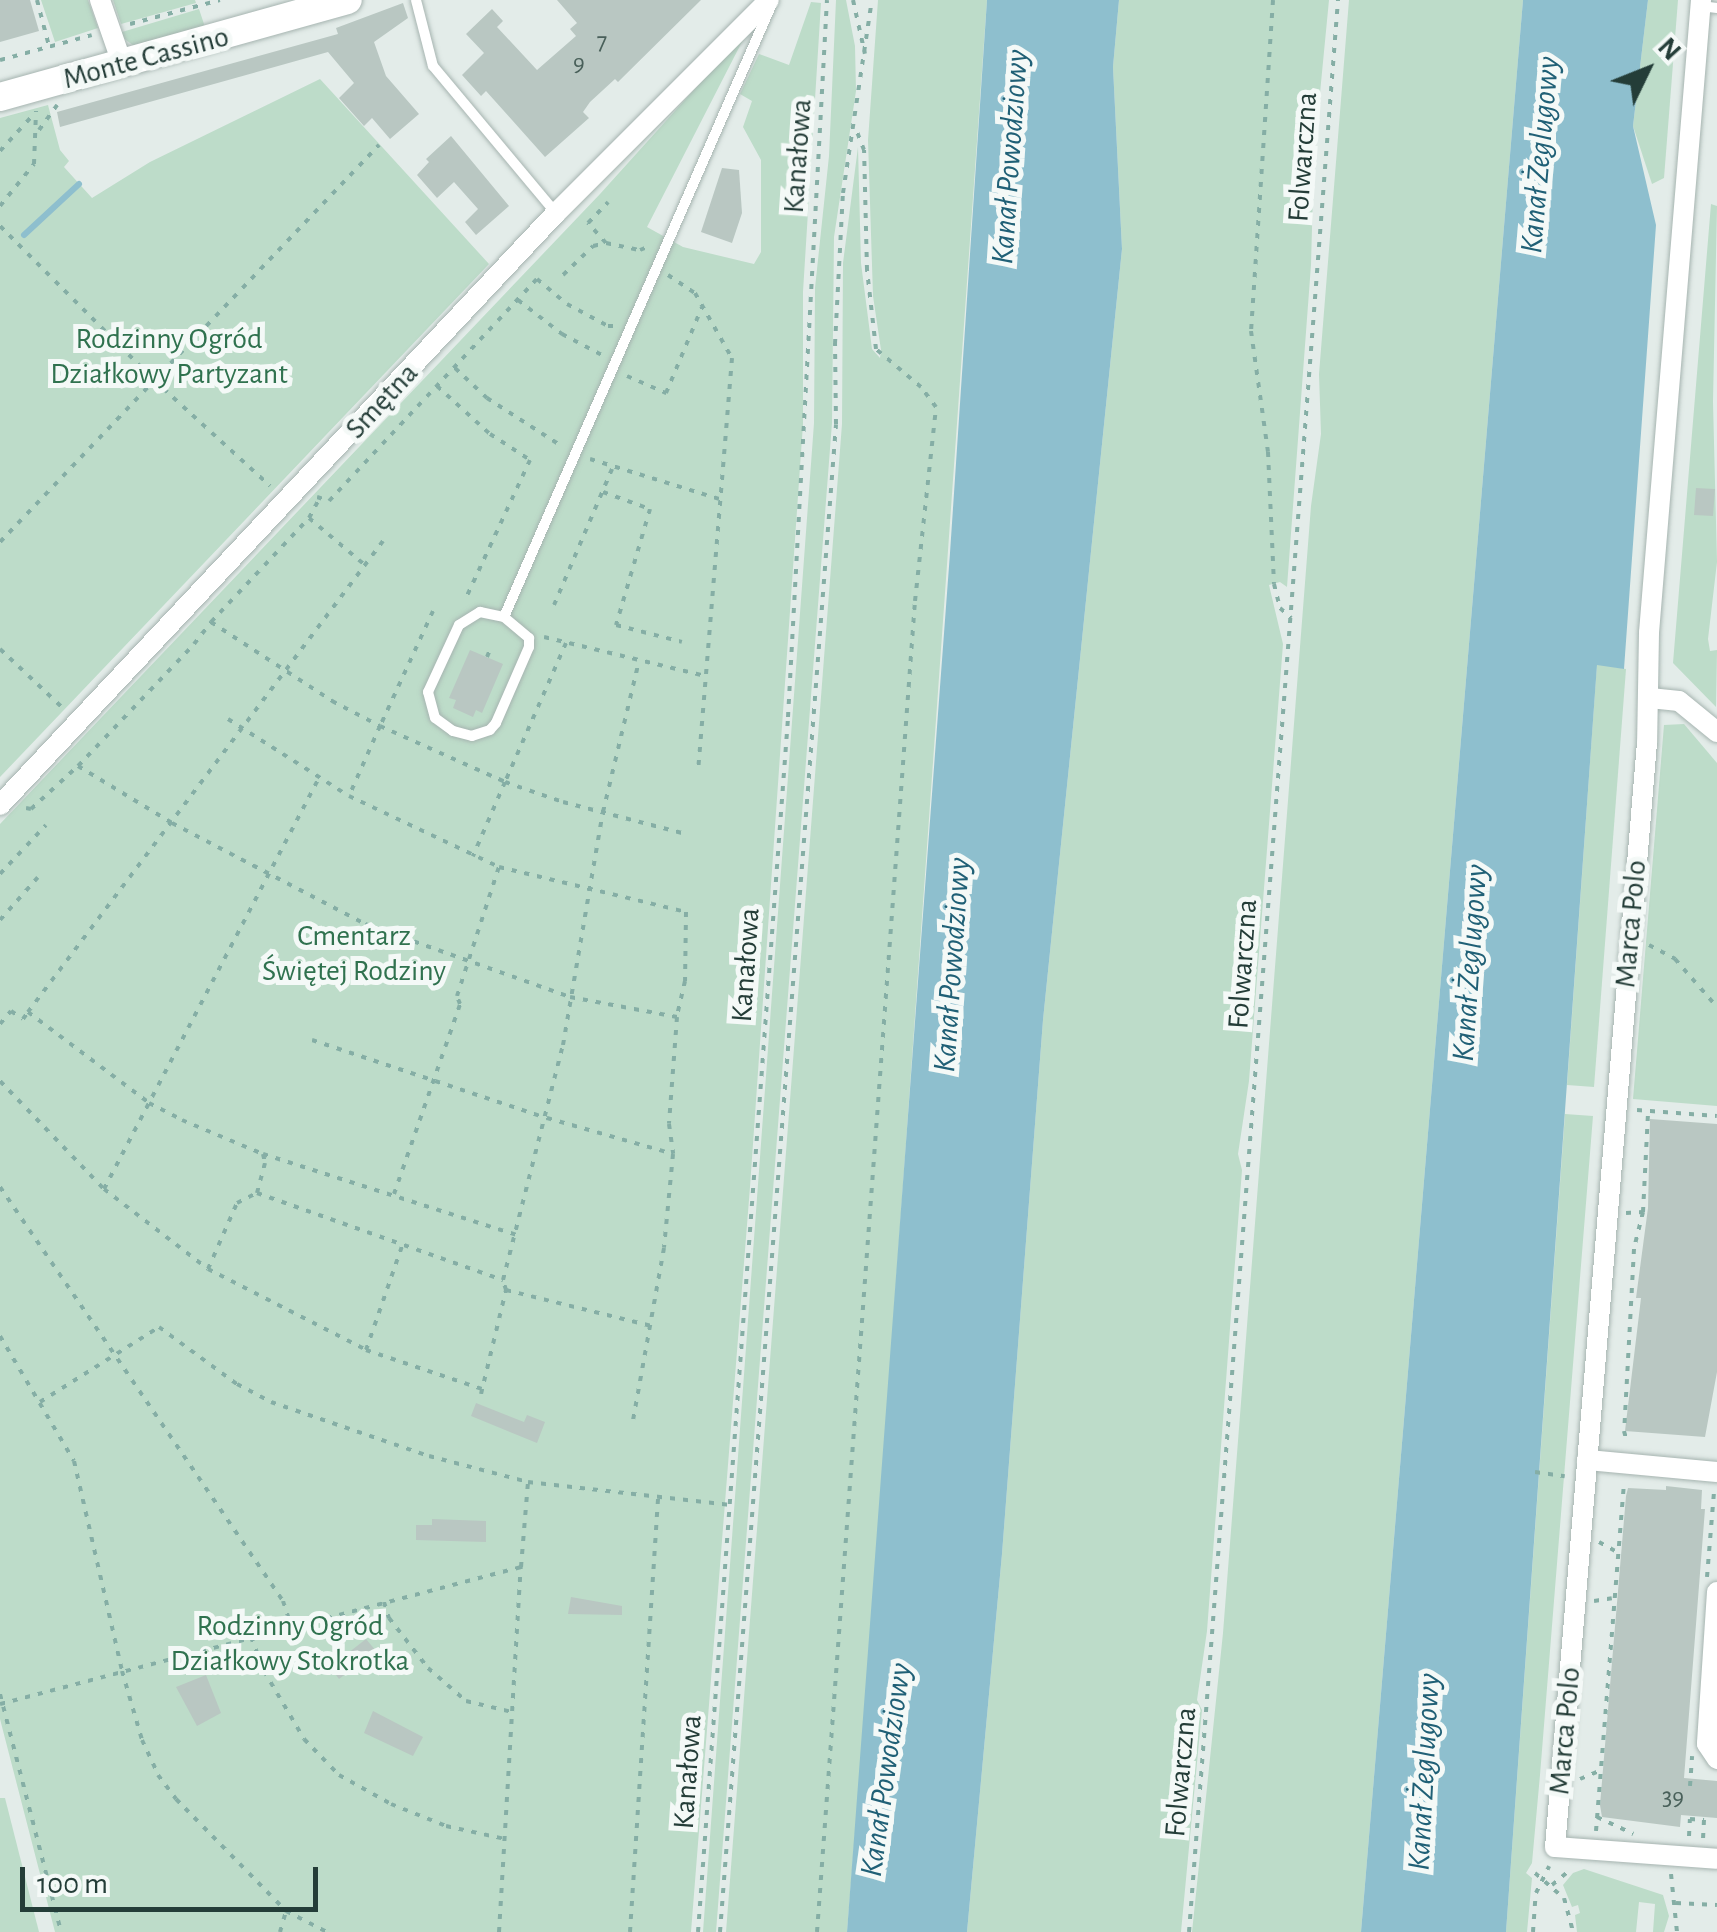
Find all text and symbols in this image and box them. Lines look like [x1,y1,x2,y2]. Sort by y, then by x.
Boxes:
street label: Monte Cassino [59,19,233,97]
north arrow [1597,20,1697,120]
house number: 7 [597,27,607,57]
text: N [1652,33,1686,66]
water label: Kanał Powodziowy [983,48,1037,266]
house number: 9 [573,49,585,79]
water label: Kanał Żeglugowy [1512,55,1568,255]
street label: Folwarczna [1281,91,1325,223]
street label: Kanałowa [776,98,820,214]
park label: Rodzinny Ogród Działkowy Partyzant [50,321,288,392]
street label: Smętna [338,356,426,446]
water label: Kanał Powodziowy [925,856,979,1074]
street label: Marca Polo [1607,859,1655,989]
water label: Kanał Żeglugowy [1444,863,1496,1063]
street label: Folwarczna [1221,898,1265,1030]
street label: Kanałowa [724,907,768,1023]
park label: Cmentarz Świętej Rodziny [262,918,446,988]
park label: Rodzinny Ogród Działkowy Stokrotka [171,1608,409,1678]
water label: Kanał Powodziowy [852,1661,920,1879]
street label: Marca Polo [1541,1666,1589,1796]
water label: Kanał Żeglugowy [1400,1672,1448,1872]
street label: Folwarczna [1157,1706,1205,1838]
street label: Kanałowa [666,1714,710,1830]
house number: 39 [1662,1783,1684,1813]
scale bar [25,1847,322,1909]
text: 100 m [37,1869,108,1899]

